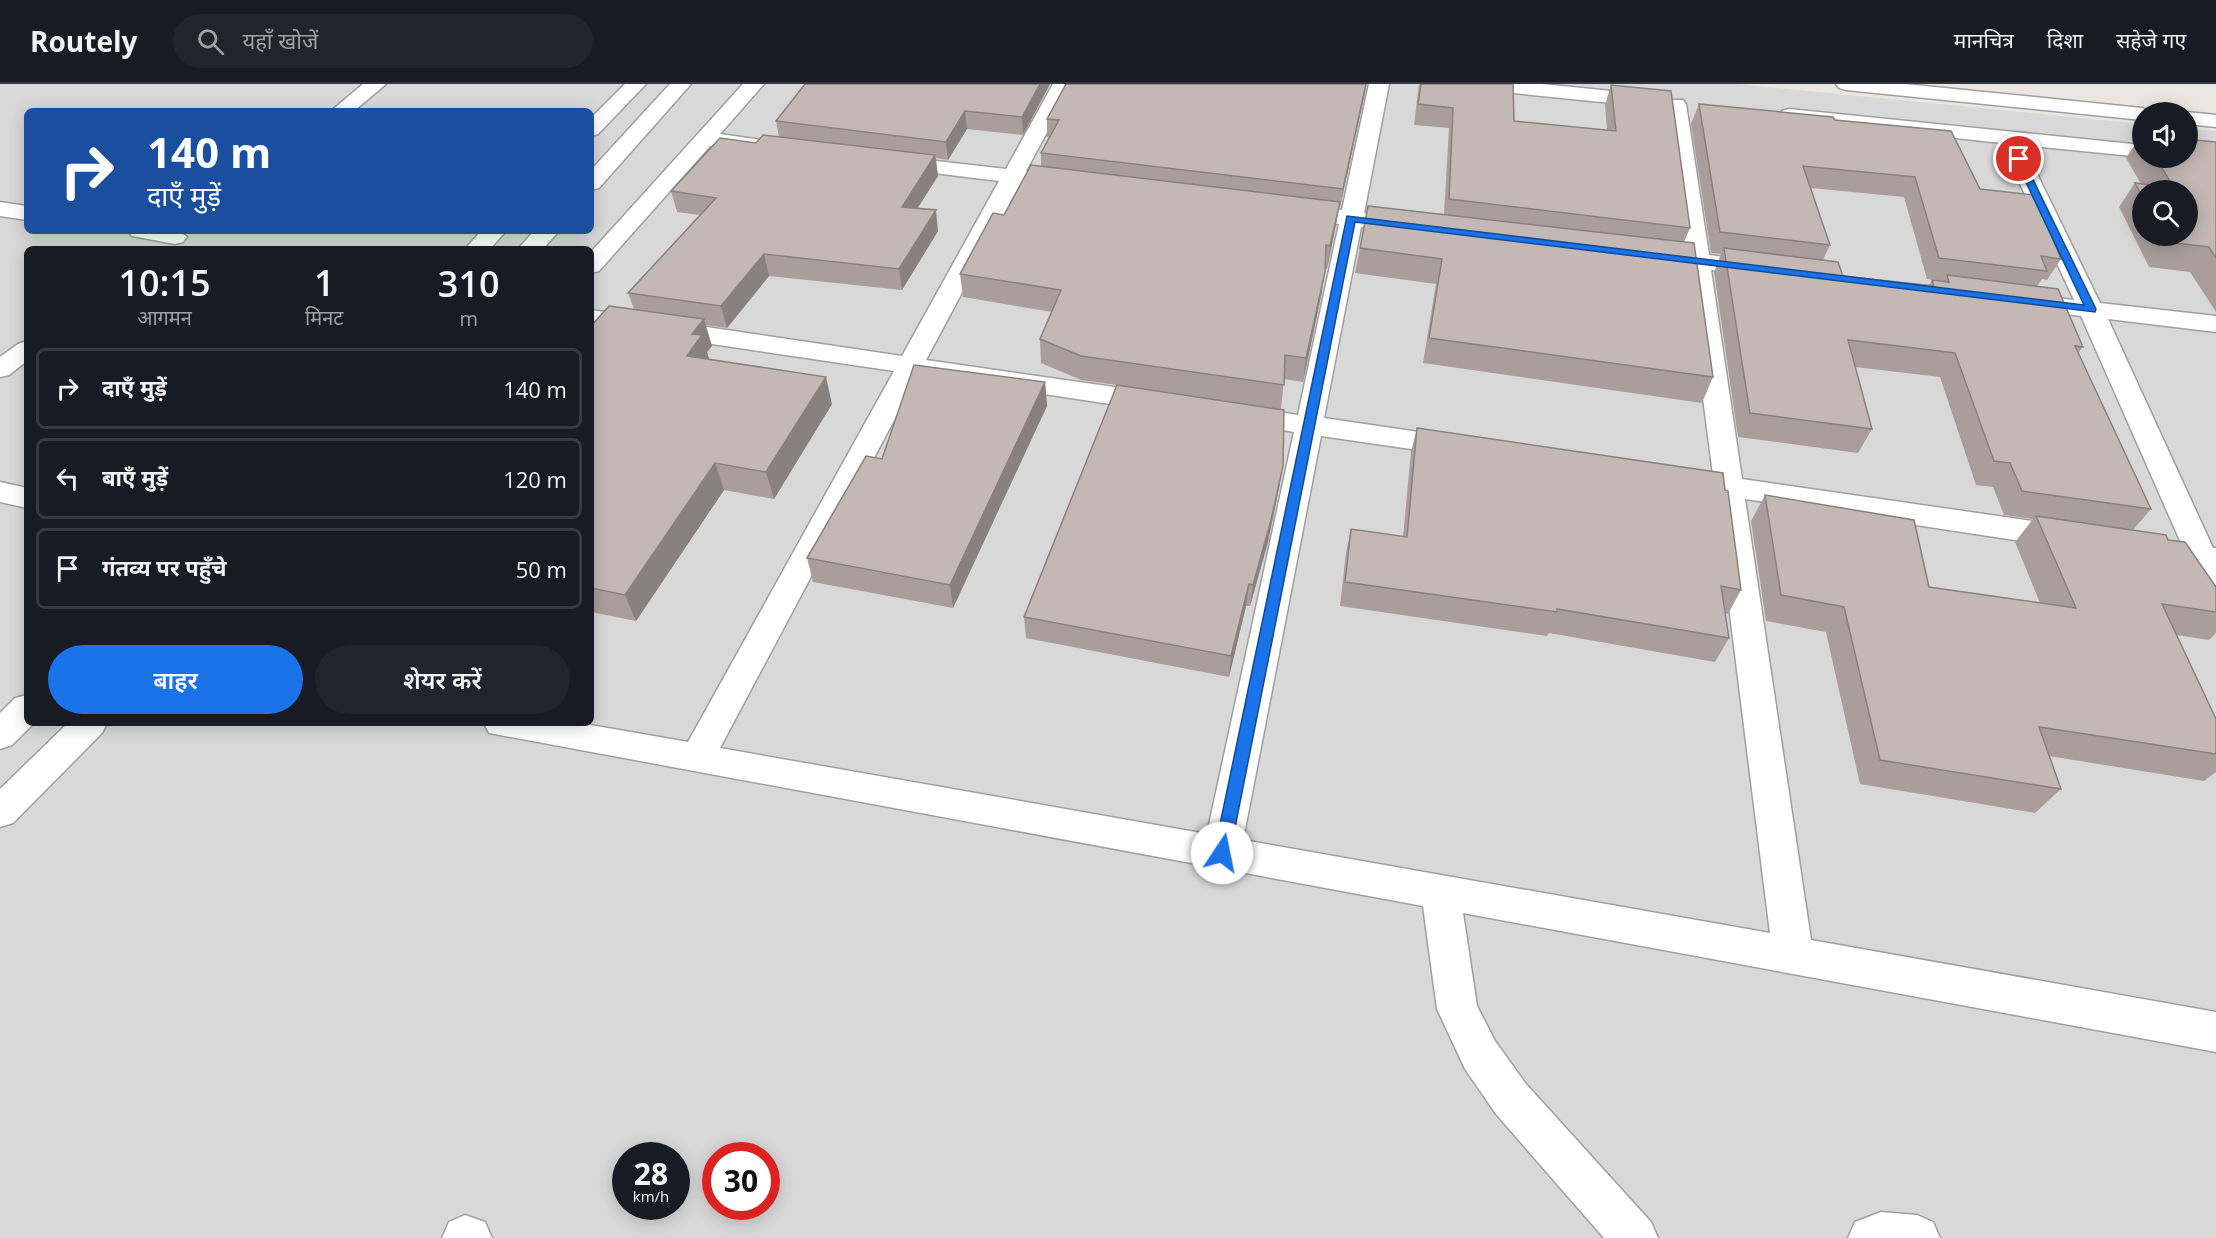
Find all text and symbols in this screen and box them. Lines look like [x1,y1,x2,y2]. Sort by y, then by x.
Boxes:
search box [173,14,593,68]
text: Routely [30,22,137,60]
icon: search [194,25,227,58]
text: यहाँ खोजें [242,25,318,55]
text: मानचित्र [1954,26,2014,54]
text: दिशा [2047,26,2083,54]
text: सहेजे गए [2116,26,2186,54]
map controls [2132,102,2198,246]
button: sound [2132,102,2198,168]
text: 140 m [147,123,271,180]
icon: right [48,132,126,210]
pin [1993,133,2044,184]
icon: arrive [2002,142,2035,175]
text: दाएँ मुड़ें [147,177,221,214]
button: search [2132,180,2198,246]
text: 10:15 [118,258,211,307]
text: 1 [314,258,335,307]
text: 310 [438,259,500,308]
text: आगमन [137,304,192,331]
text: मिनट [305,304,343,331]
text: m [459,305,478,332]
icon: right [51,372,84,405]
text: दाएँ मुड़ें [102,372,167,402]
text: 140 m [503,374,567,404]
icon: left [51,462,84,495]
text: बाएँ मुड़ें [102,462,168,492]
text: 120 m [503,464,567,494]
icon: arrive [51,552,84,585]
text: गंतव्य पर पहुँचे [102,552,227,582]
text: 50 m [516,554,567,584]
button: बाहर [48,645,303,714]
button: शेयर करें [315,645,570,714]
position arrow [1190,821,1254,885]
speed limit sign: 30 [702,1142,780,1220]
text: 28 [634,1153,668,1194]
text: km/h [633,1186,669,1206]

